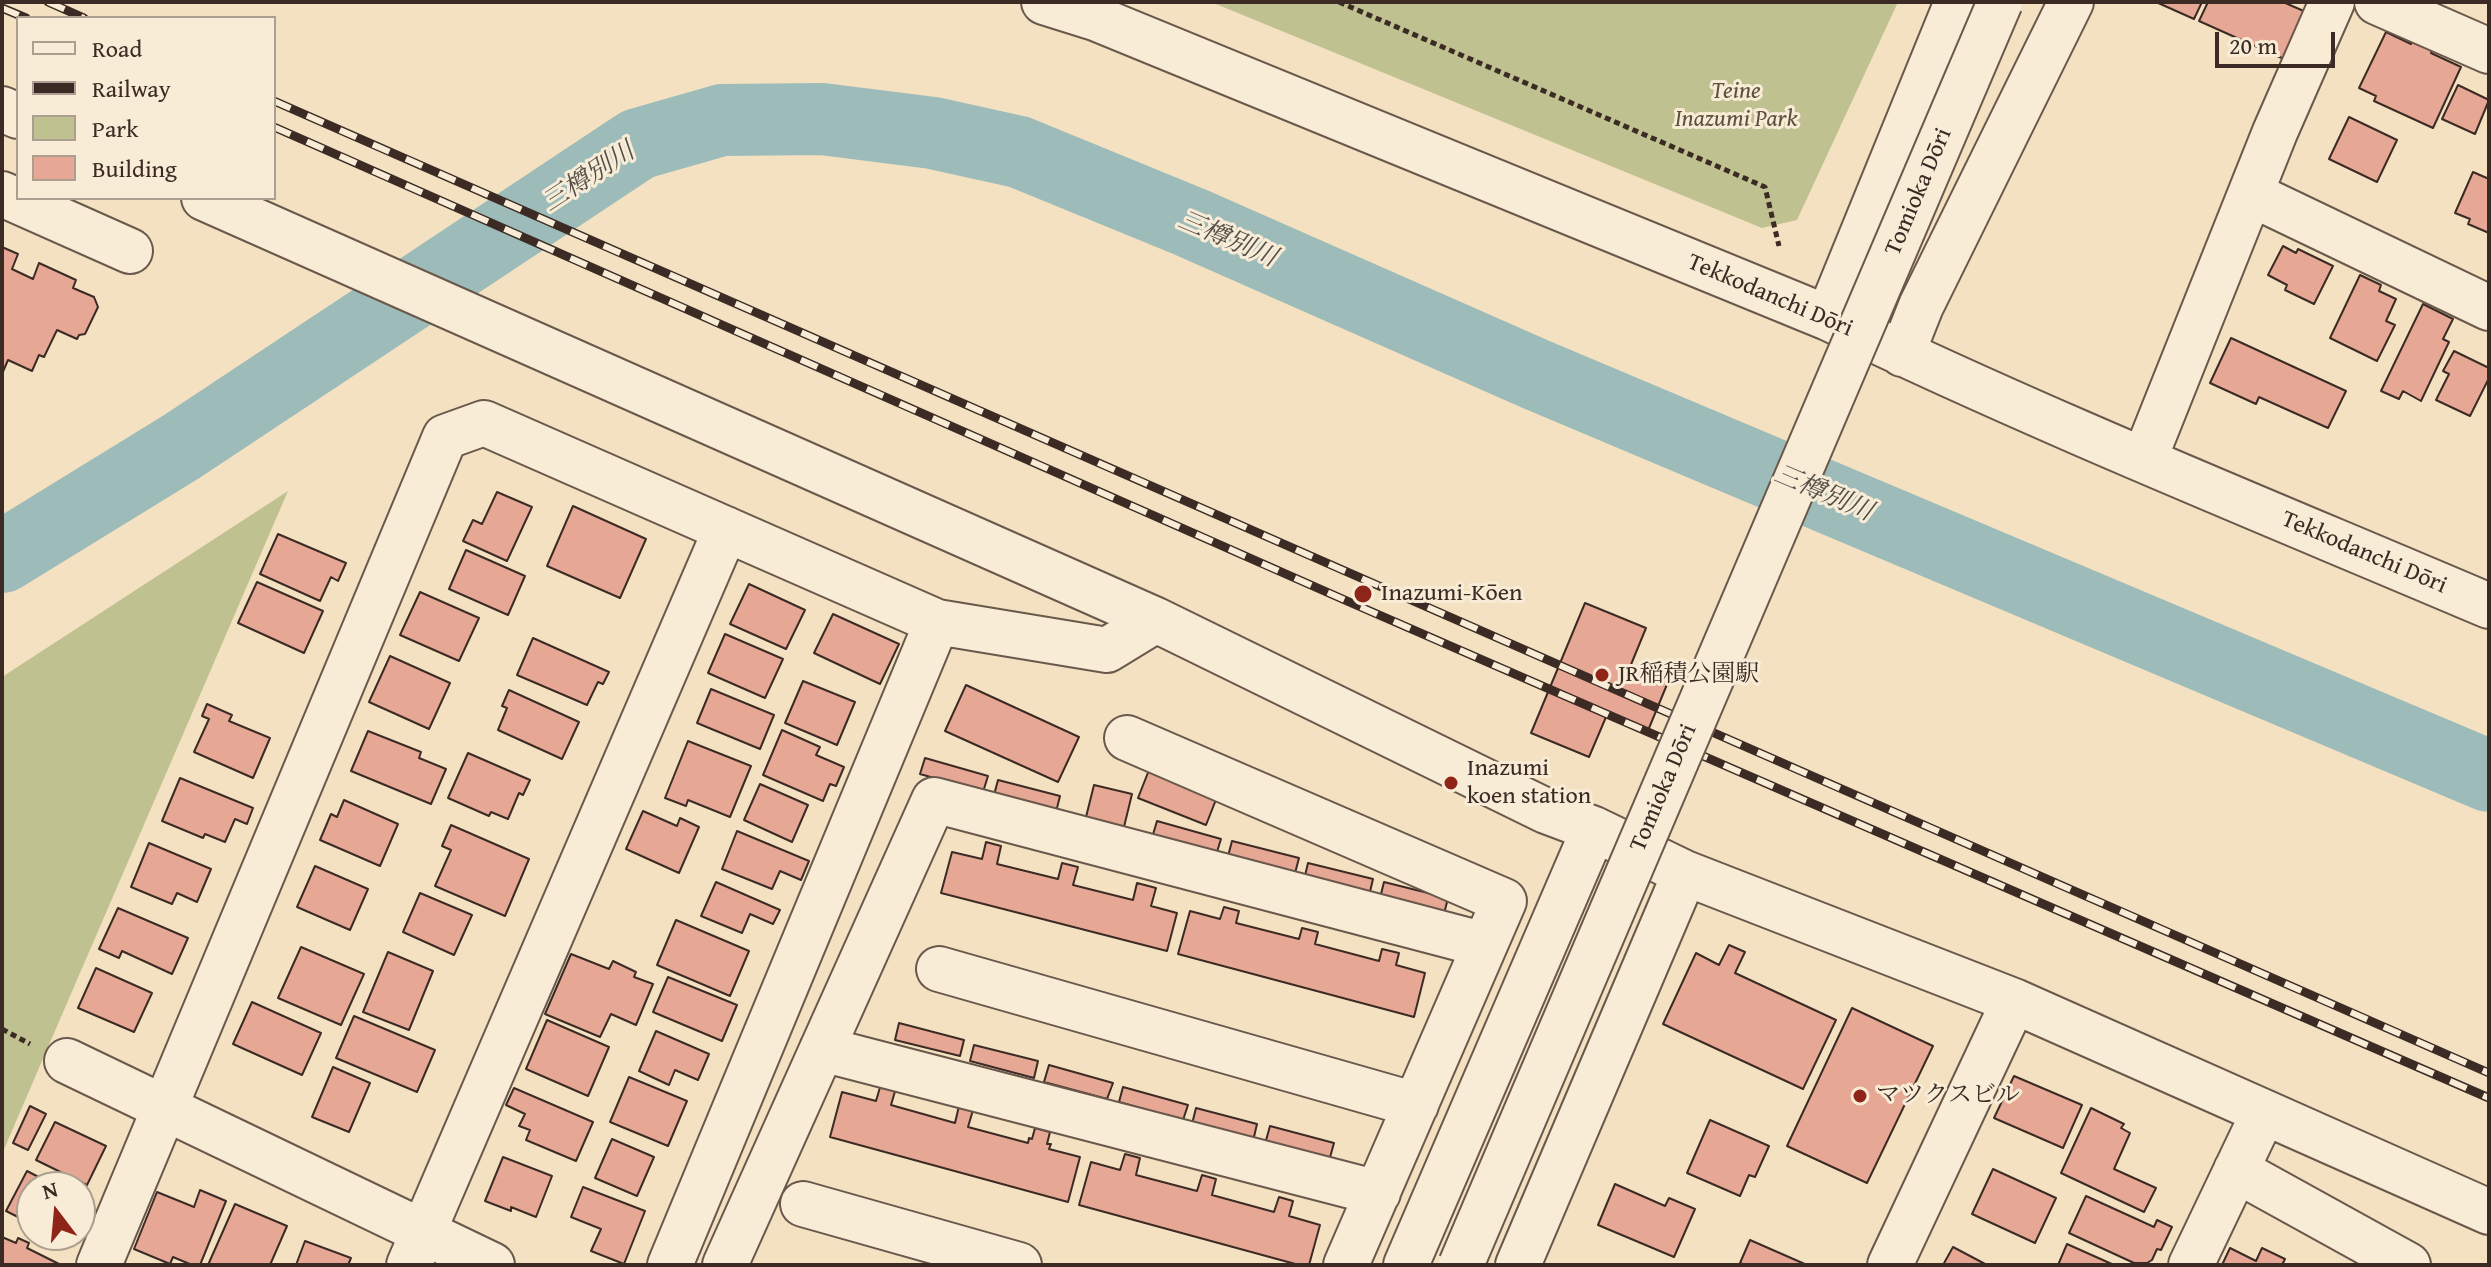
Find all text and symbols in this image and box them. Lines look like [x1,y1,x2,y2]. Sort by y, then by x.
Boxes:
legend [16,16,276,200]
scale bar [2219,16,2339,66]
text: 20 m [2229,28,2277,63]
text: Road [92,31,142,66]
text: Railway [92,71,171,106]
park label: Teine Inazumi Park [1675,78,1797,134]
text: Park [92,111,138,146]
street label: Tomioka Dōri [1879,124,1959,260]
water label: 三樽別川 [537,137,641,219]
text: Building [92,151,177,186]
water label: 三樽別川 [1173,205,1281,275]
street label: Tekkodanchi Dōri [1683,248,1857,344]
water label: 三樽別川 [1769,459,1877,529]
street label: Tekkodanchi Dōri [2277,505,2451,601]
place label: Inazumi-Kōen [1381,580,1522,608]
marker: Inazumi-Kōen [1352,583,1374,605]
place label: JR稲積公園駅 [1618,661,1759,689]
marker: JR稲積公園駅 [1593,666,1611,684]
street label: Tomioka Dōri [1624,720,1704,856]
place label: Inazumi koen station [1467,755,1591,811]
marker: Inazumi koen station [1442,774,1460,792]
place label: マツクスビル [1876,1082,2020,1110]
marker: マツクスビル [1851,1087,1869,1105]
north arrow [16,1171,96,1251]
text: N [38,1172,61,1207]

